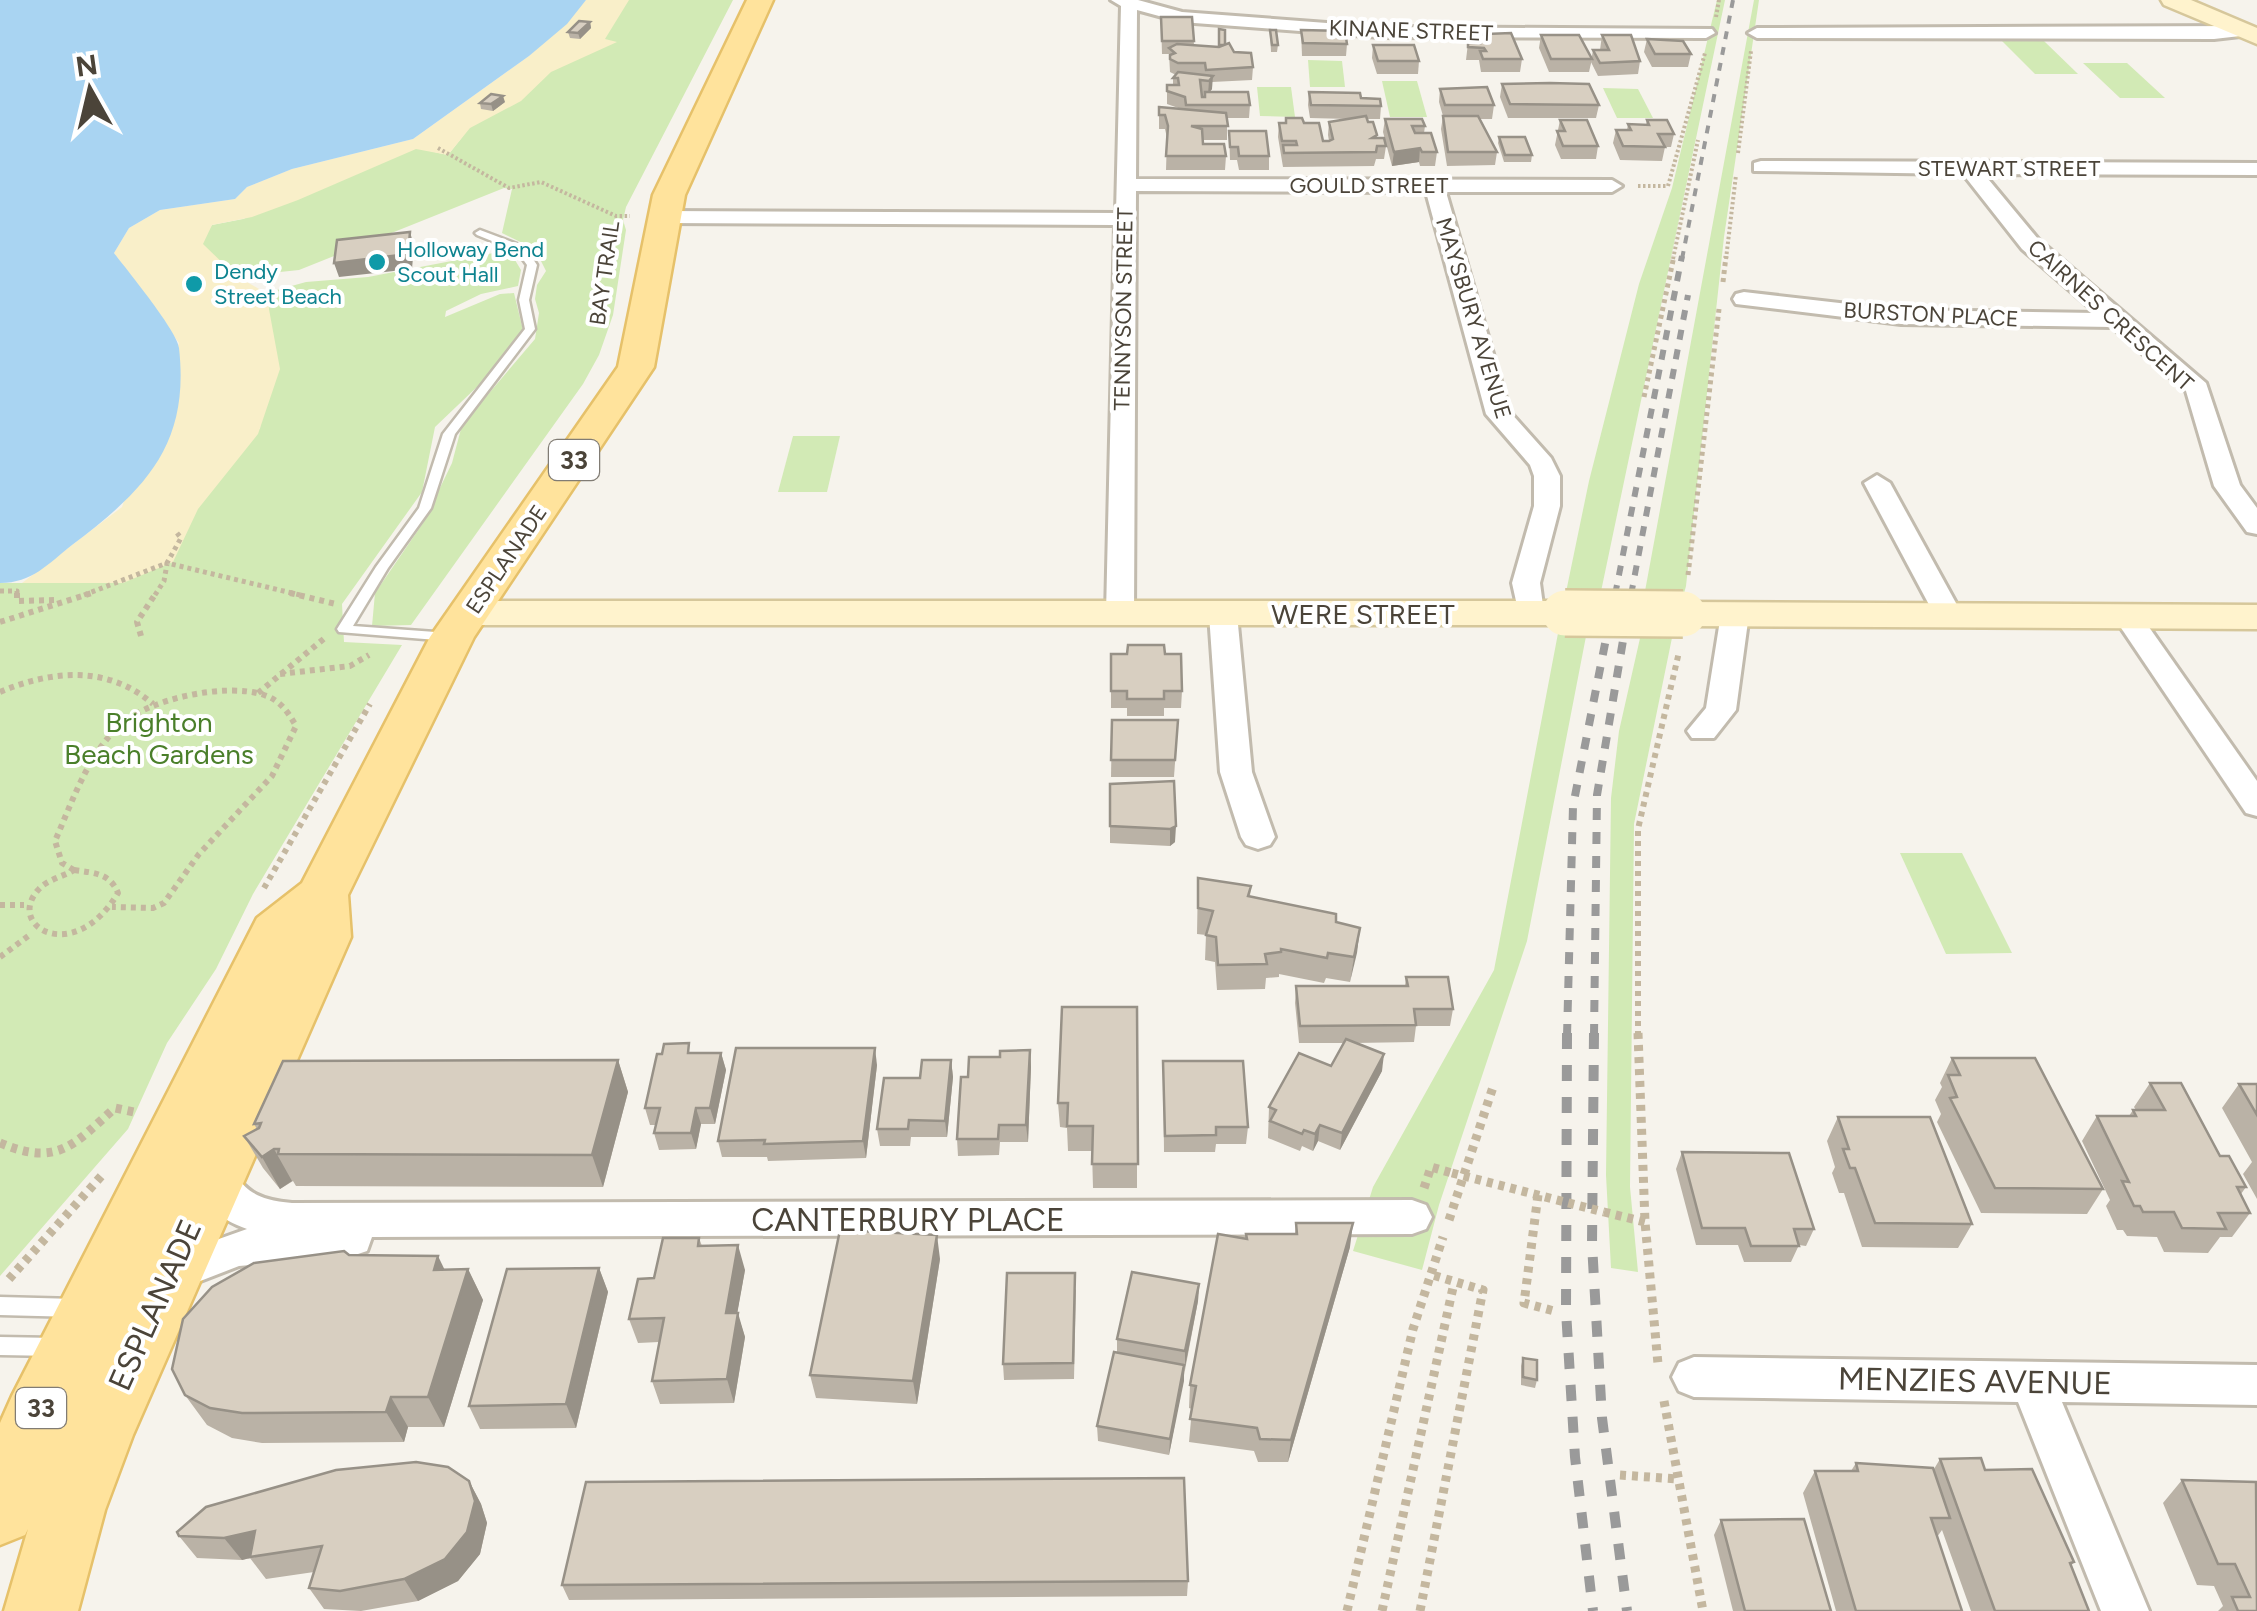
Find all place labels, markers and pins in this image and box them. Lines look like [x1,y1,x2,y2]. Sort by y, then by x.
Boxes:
place label: Holloway Bend Scout Hall [397,236,544,288]
marker: Holloway Bend Scout Hall [366,251,388,273]
place label: Dendy Street Beach [214,258,342,310]
marker: Dendy Street Beach [183,273,205,295]

